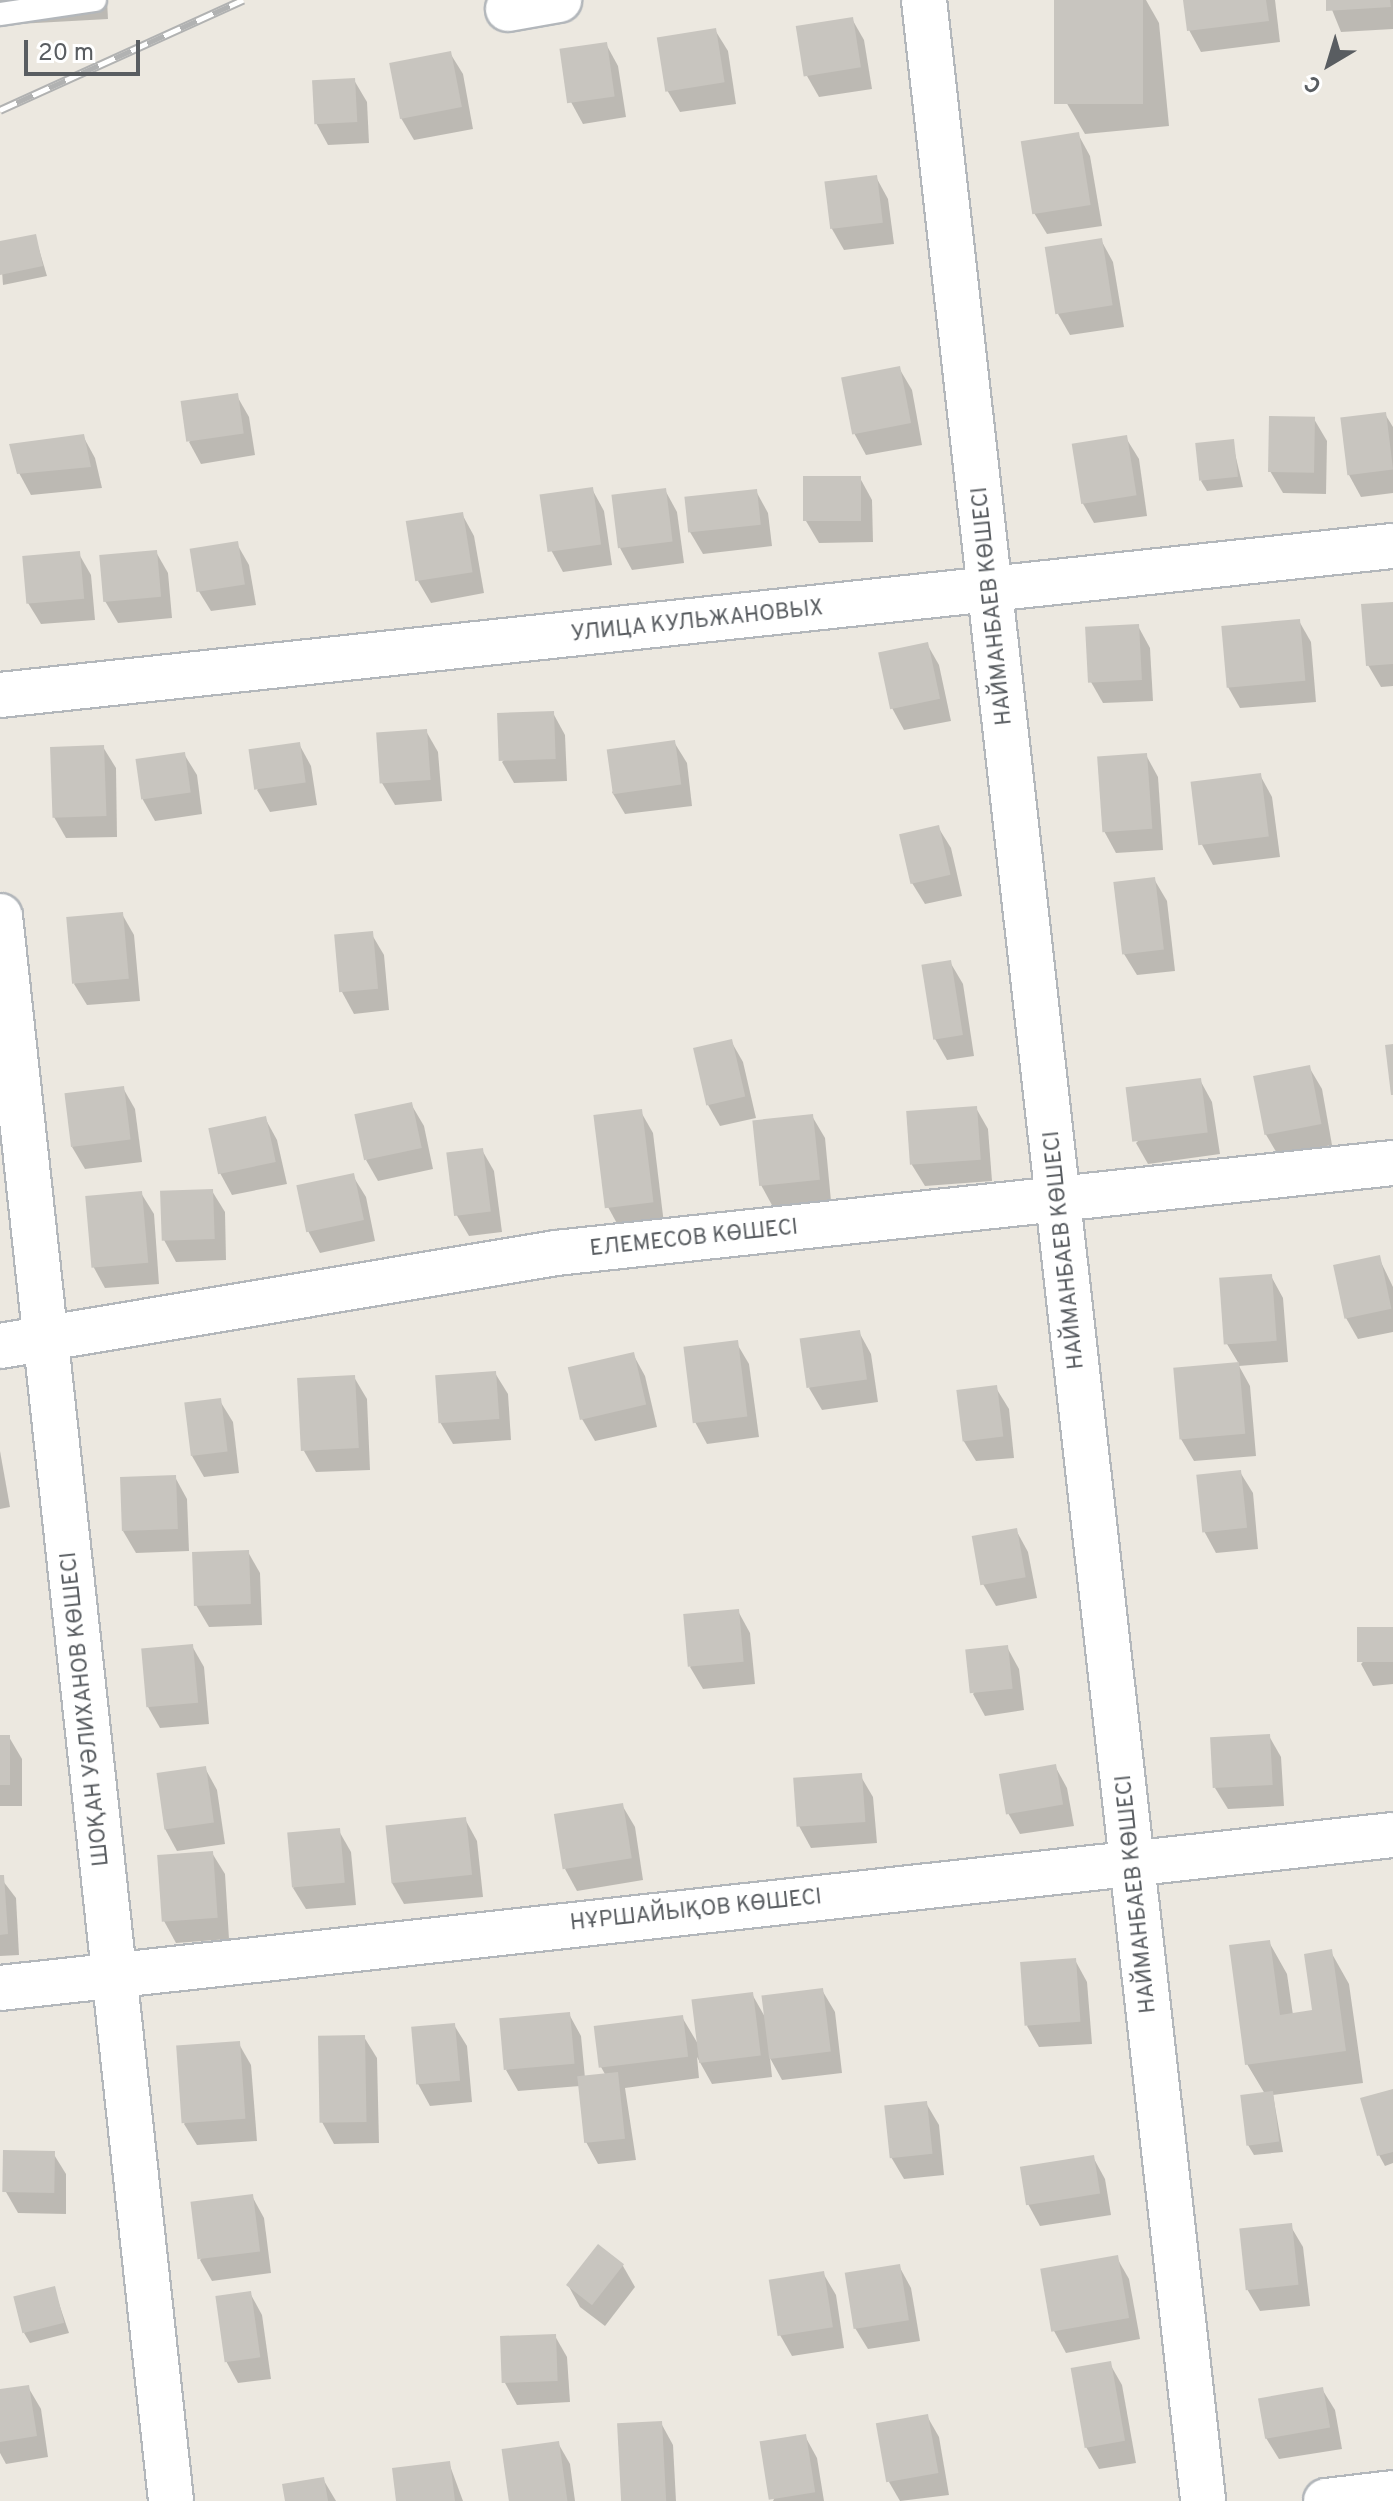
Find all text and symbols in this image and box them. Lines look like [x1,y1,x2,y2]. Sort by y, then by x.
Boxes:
scale bar [28,24,144,74]
north arrow [1289,24,1369,104]
text: 20 m [38,39,94,69]
text: С [1300,68,1328,98]
street label: НАЙМАНБАЕВ КӨШЕСІ [967,485,1019,727]
street label: УЛИЦА КУЛЬЖАНОВЫХ [569,596,825,648]
street label: НАЙМАНБАЕВ КӨШЕСІ [1039,1129,1091,1371]
street label: ЕЛЕМЕСОВ КӨШЕСІ [589,1215,799,1263]
street label: ШОҚАН УӘЛИХАНОВ КӨШЕСІ [56,1550,116,1868]
street label: НАЙМАНБАЕВ КӨШЕСІ [1111,1773,1163,2015]
street label: НҰРШАЙЫҚОВ КӨШЕСІ [569,1885,823,1937]

